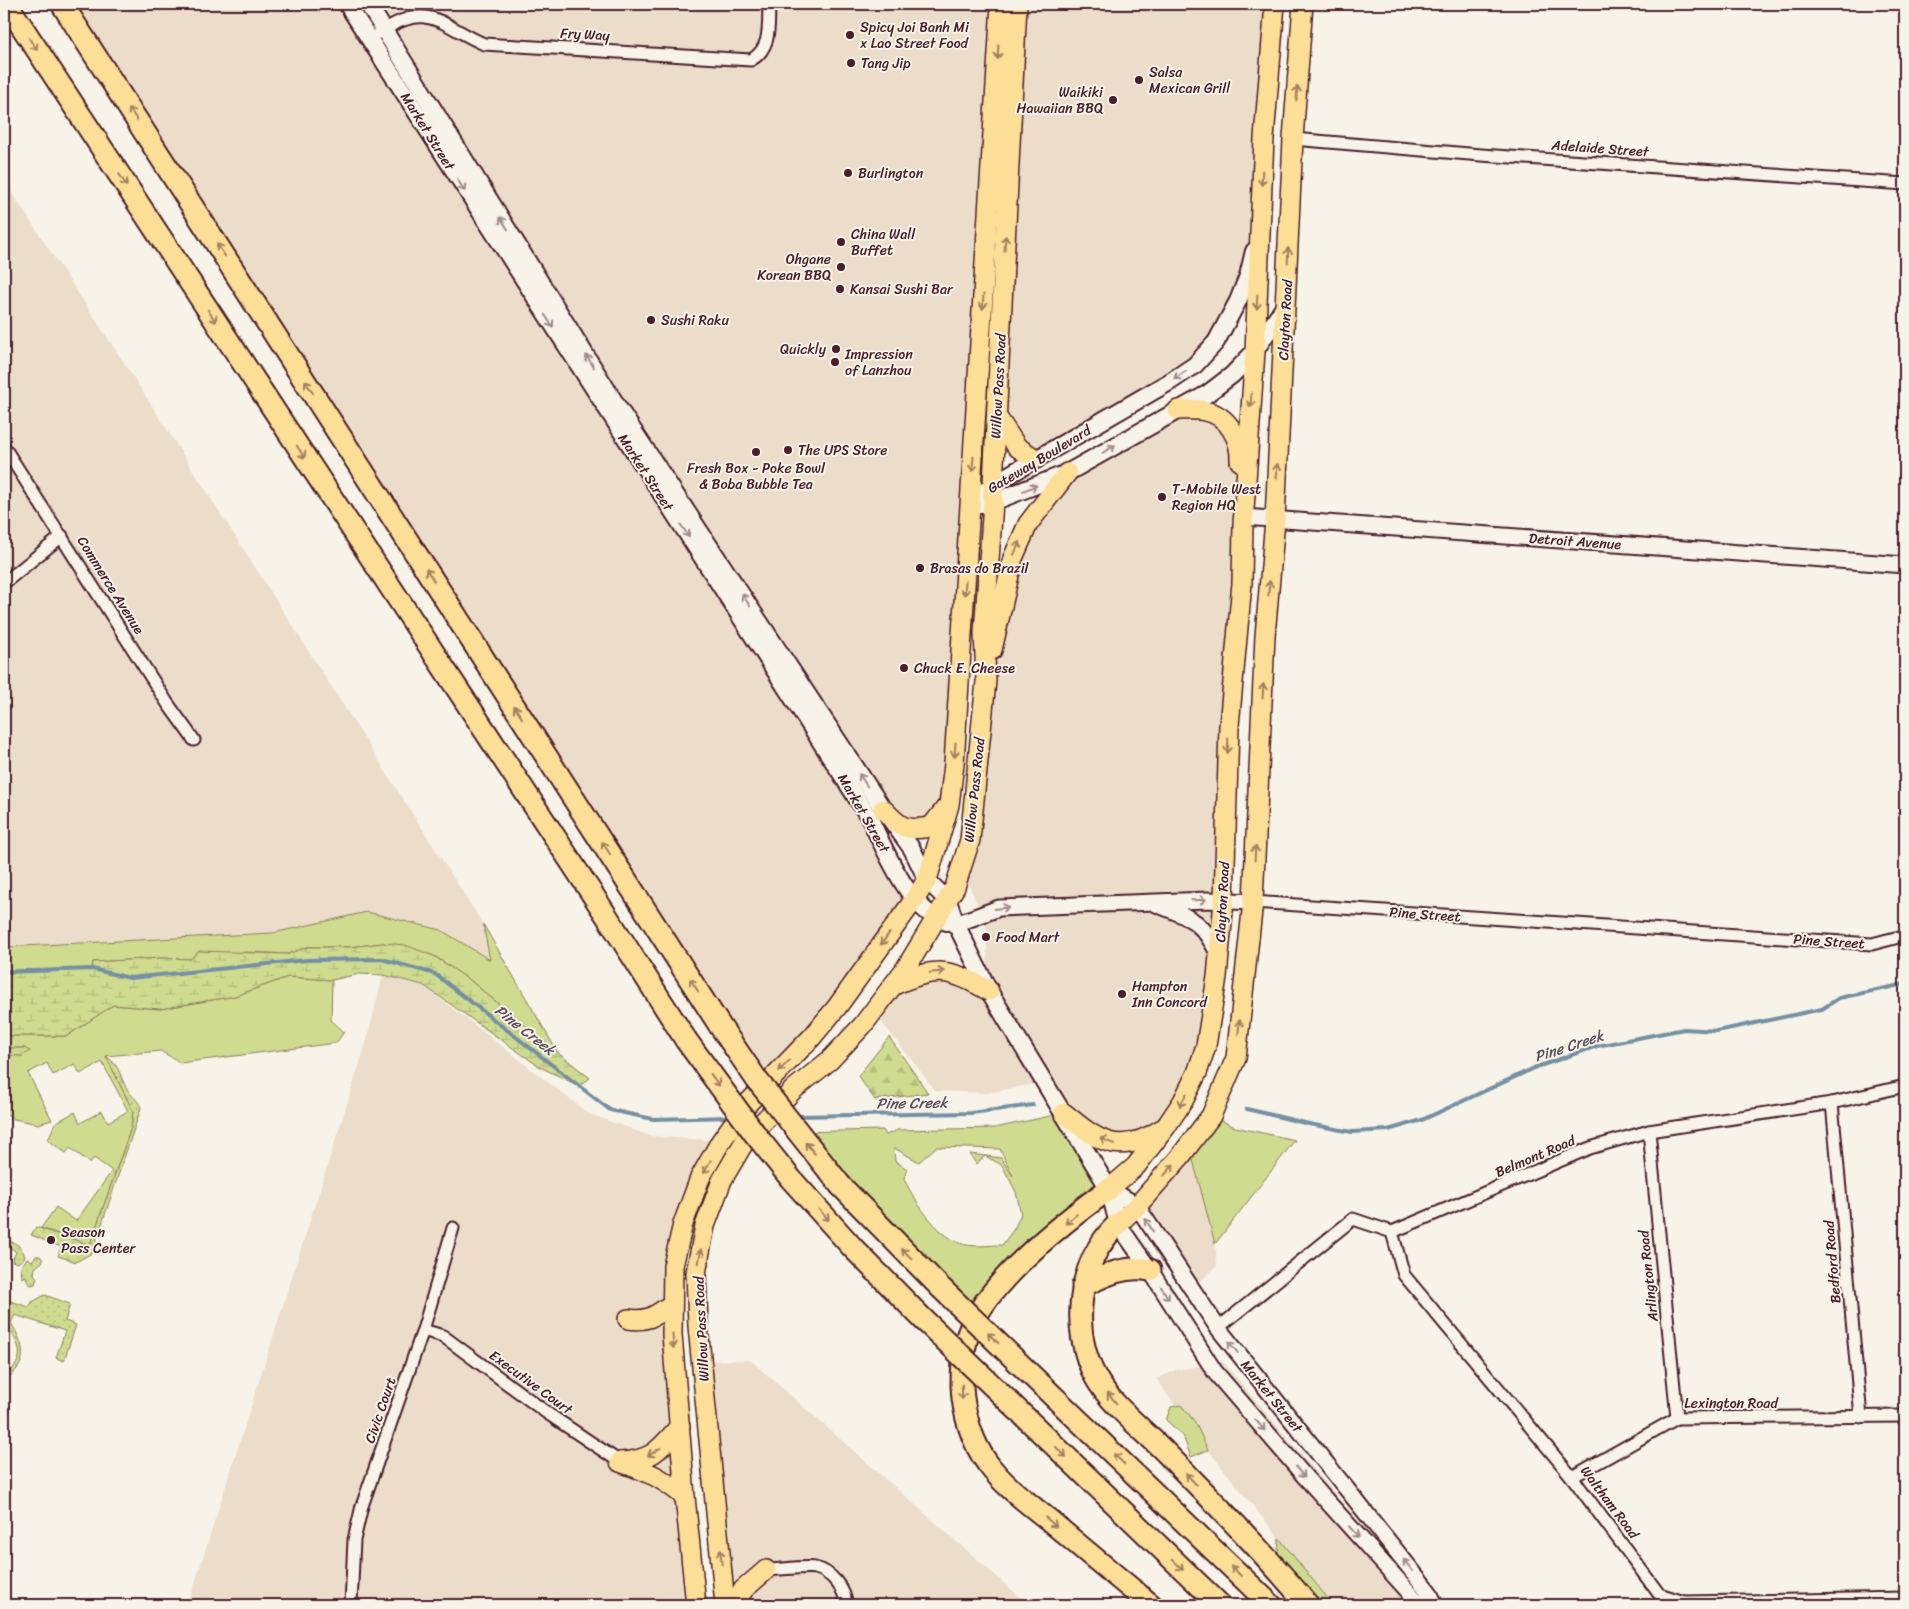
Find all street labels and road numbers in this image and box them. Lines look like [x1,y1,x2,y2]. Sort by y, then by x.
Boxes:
street label: Fry Way [560,21,611,48]
street label: Market Street [394,87,462,176]
street label: Adelaide Street [1550,133,1651,164]
street label: Clayton Road [1271,277,1300,361]
street label: Willow Pass Road [983,331,1014,439]
street label: Gateway Boulevard [982,418,1097,500]
street label: Market Street [611,428,681,517]
street label: Detroit Avenue [1528,526,1622,557]
street label: Commerce Avenue [70,531,151,640]
street label: Willow Pass Road [957,735,993,844]
street label: Market Street [831,769,897,859]
street label: Clayton Road [1208,859,1237,943]
street label: Pine Street [1388,900,1461,929]
street label: Pine Street [1792,927,1865,956]
street label: Belmont Road [1491,1128,1581,1185]
street label: Bedford Road [1816,1218,1849,1304]
street label: Arlington Road [1631,1227,1666,1324]
street label: Willow Pass Road [686,1274,717,1382]
street label: Executive Court [484,1343,579,1422]
street label: Market Street [1234,1354,1310,1440]
street label: Civic Court [357,1374,403,1447]
street label: Lexington Road [1684,1391,1779,1416]
street label: Waltham Road [1574,1460,1647,1546]

